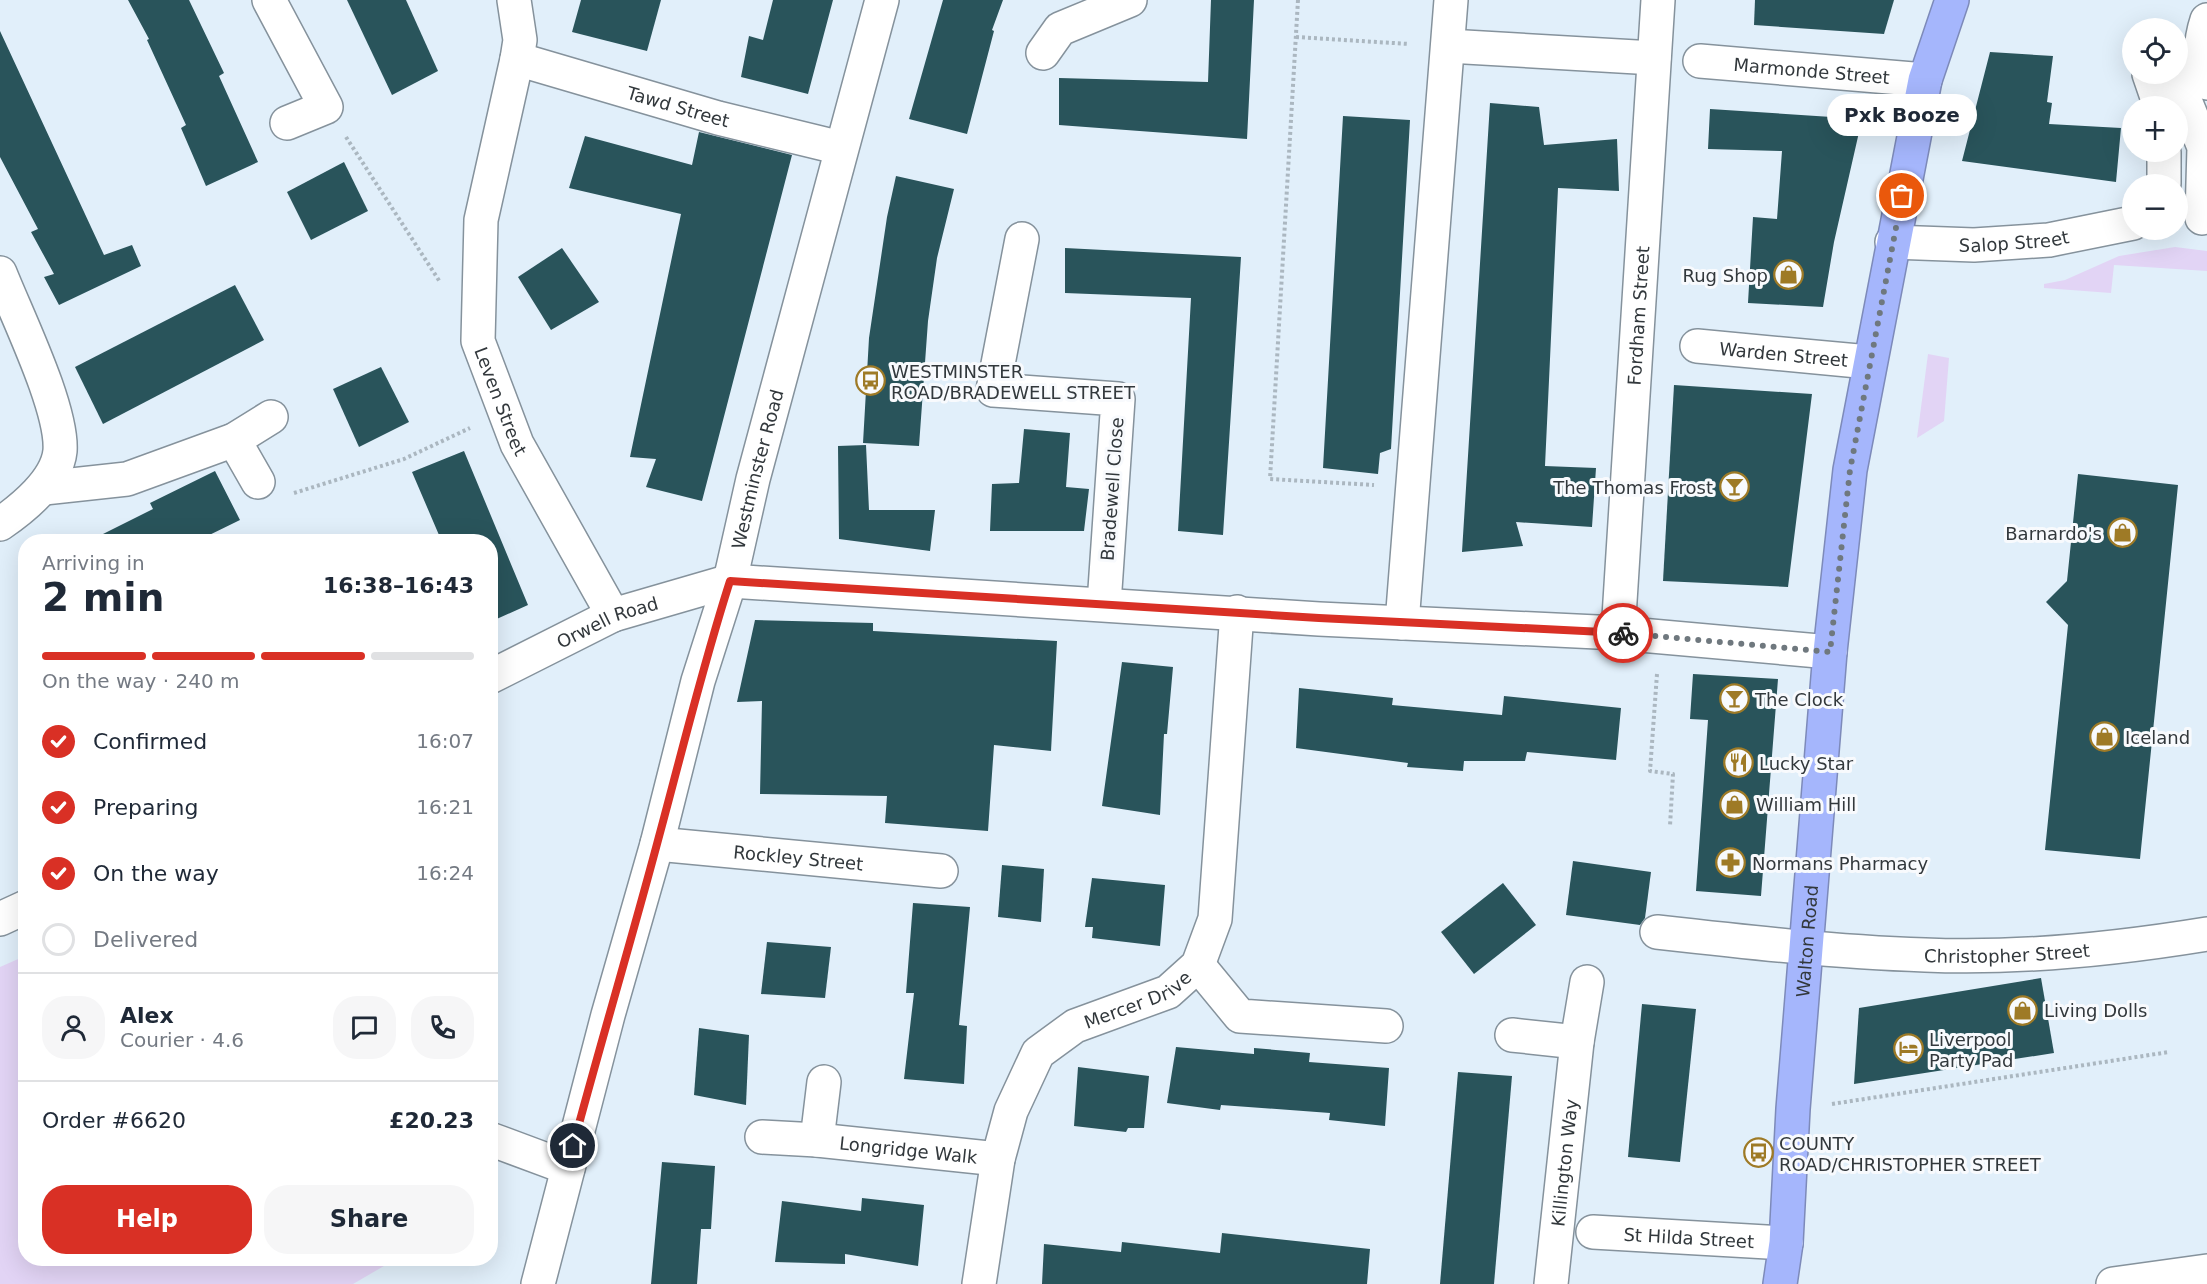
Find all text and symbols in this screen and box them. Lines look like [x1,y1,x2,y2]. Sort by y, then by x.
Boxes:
map controls [2122,18,2188,240]
button: locate [2122,18,2188,84]
street label: Marmonde Street [1733,53,1891,87]
street label: Tawd Street [624,81,732,131]
callout: Pxk Booze [1827,94,1977,136]
button: + [2122,96,2188,162]
text: Pxk Booze [1844,103,1960,127]
pin [1876,170,1927,221]
button: − [2122,174,2188,240]
icon: bag [1885,179,1918,212]
street label: Salop Street [1958,226,2071,256]
street label: Fordham Street [1623,245,1653,386]
shop icon: Rug Shop [1773,259,1805,291]
place label: Rug Shop [1682,265,1768,286]
street label: Warden Street [1718,338,1849,370]
street label: Leven Street [471,344,532,459]
place label: WESTMINSTER ROAD/BRADEWELL STREET [891,361,1136,403]
bus stop icon: WESTMINSTER ROAD/BRADEWELL STREET [854,365,886,397]
street label: Westminster Road [727,387,787,551]
street label: Bradewell Close [1097,417,1127,561]
bar icon: The Thomas Frost [1718,471,1750,503]
place label: The Thomas Frost [1552,477,1713,498]
shop icon: Barnardo's [2107,517,2139,549]
place label: Barnardo's [2005,523,2102,544]
text: Arriving in [42,551,145,575]
text: 16:38–16:43 [323,573,474,598]
text: 2 min [42,575,164,620]
street label: Orwell Road [553,592,661,652]
courier [1593,603,1653,663]
icon: bike [1607,617,1640,650]
text: On the way · 240 m [42,669,240,693]
bar icon: The Clock [1718,683,1750,715]
place label: The Clock [1754,689,1844,710]
shop icon: Iceland [2088,721,2120,753]
icon: check [42,725,75,758]
place label: Iceland [2125,727,2190,748]
text: Confirmed [93,729,207,754]
text: 16:07 [416,729,474,753]
restaurant icon: Lucky Star [1722,747,1754,779]
place label: Lucky Star [1759,753,1854,774]
shop icon: William Hill [1719,788,1751,820]
icon: check [42,791,75,824]
place label: William Hill [1756,794,1856,815]
text: Preparing [93,795,199,820]
text: 16:21 [416,795,474,819]
street label: Rockley Street [733,841,864,874]
pharmacy icon: Normans Pharmacy [1715,847,1747,879]
place label: Normans Pharmacy [1752,853,1928,874]
icon: check [42,857,75,890]
text: On the way [93,861,219,886]
text: 16:24 [416,861,474,885]
street label: Walton Road [1792,884,1822,998]
text: Delivered [93,927,198,952]
street label: Christopher Street [1924,939,2091,966]
street label: Mercer Drive [1081,966,1195,1032]
shop icon: Living Dolls [2007,994,2039,1026]
button: person [42,996,105,1059]
button: chat [333,996,396,1059]
button: phone [411,996,474,1059]
place label: Living Dolls [2044,1000,2148,1021]
text: Alex [120,1003,174,1028]
text: Courier · 4.6 [120,1028,244,1052]
place label: Liverpool Party Pad [1929,1029,2013,1071]
hotel icon: Liverpool Party Pad [1892,1033,1924,1065]
street label: Killington Way [1547,1097,1581,1228]
text: Order #6620 [42,1108,186,1133]
text: £20.23 [389,1108,474,1133]
pin [547,1120,598,1171]
icon: home [556,1129,589,1162]
street label: Longridge Walk [838,1132,979,1167]
place label: COUNTY ROAD/CHRISTOPHER STREET [1779,1133,2042,1175]
bus stop icon: COUNTY ROAD/CHRISTOPHER STREET [1742,1137,1774,1169]
button: Help [42,1185,252,1254]
button: Share [264,1185,474,1254]
street label: St Hilda Street [1623,1223,1755,1252]

